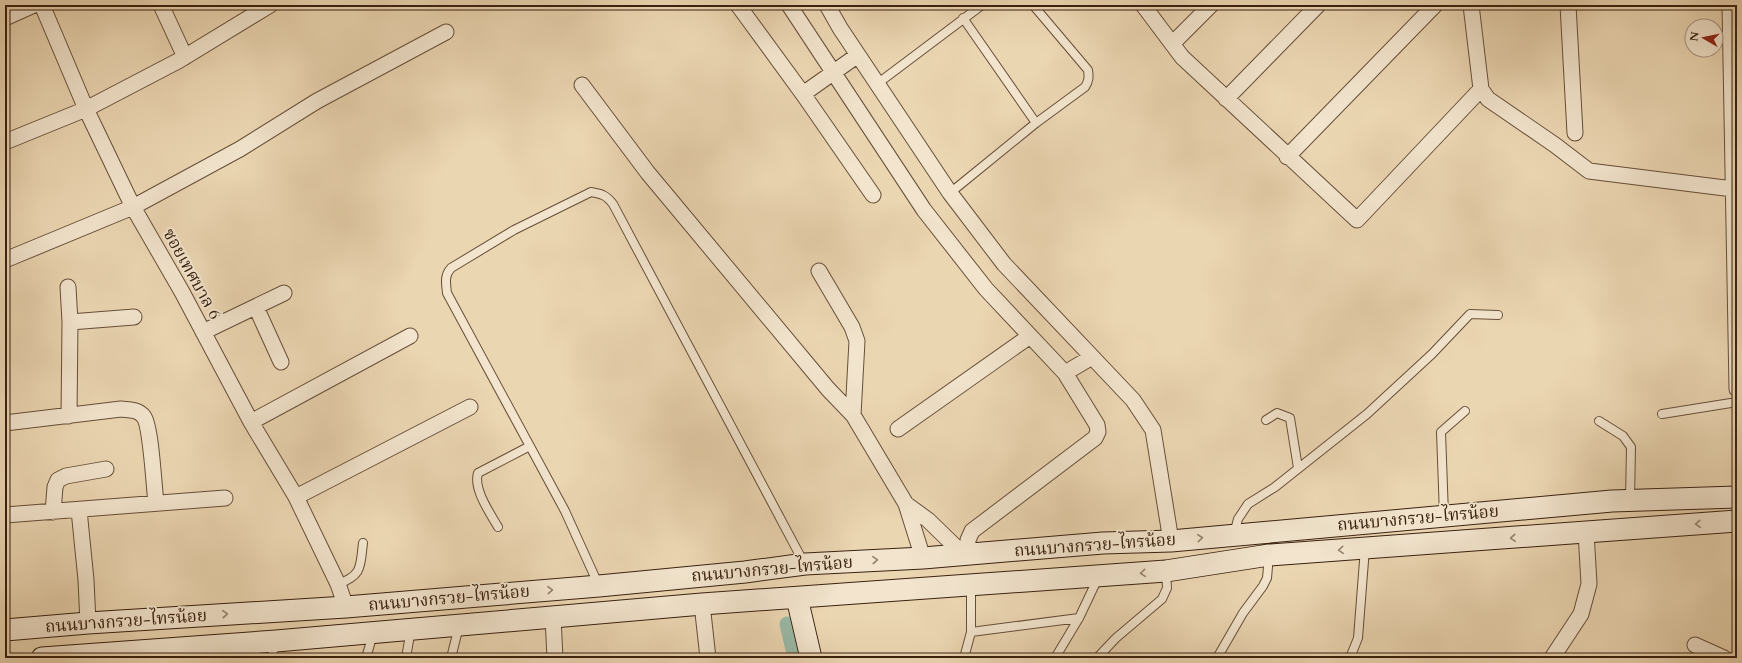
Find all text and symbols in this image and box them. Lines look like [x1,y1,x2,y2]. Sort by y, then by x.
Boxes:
north arrow [1684,18,1724,58]
text: N [1686,30,1703,42]
street label: ซอยเทศบาล 6 [158,224,227,324]
street label: ถนนบางกรวย-ไทรน้อย [1336,498,1500,537]
one-way arrow [1695,519,1701,528]
street label: ถนนบางกรวย-ไทรน้อย [1013,527,1177,562]
one-way arrow [1510,533,1516,542]
one-way arrow [1197,534,1203,543]
one-way arrow [1338,546,1344,555]
street label: ถนนบางกรวย-ไทรน้อย [690,549,854,588]
one-way arrow [872,556,878,565]
one-way arrow [1140,568,1146,577]
street label: ถนนบางกรวย-ไทรน้อย [367,578,531,617]
one-way arrow [547,585,553,594]
street label: ถนนบางกรวย-ไทรน้อย [44,603,208,638]
one-way arrow [222,610,228,619]

